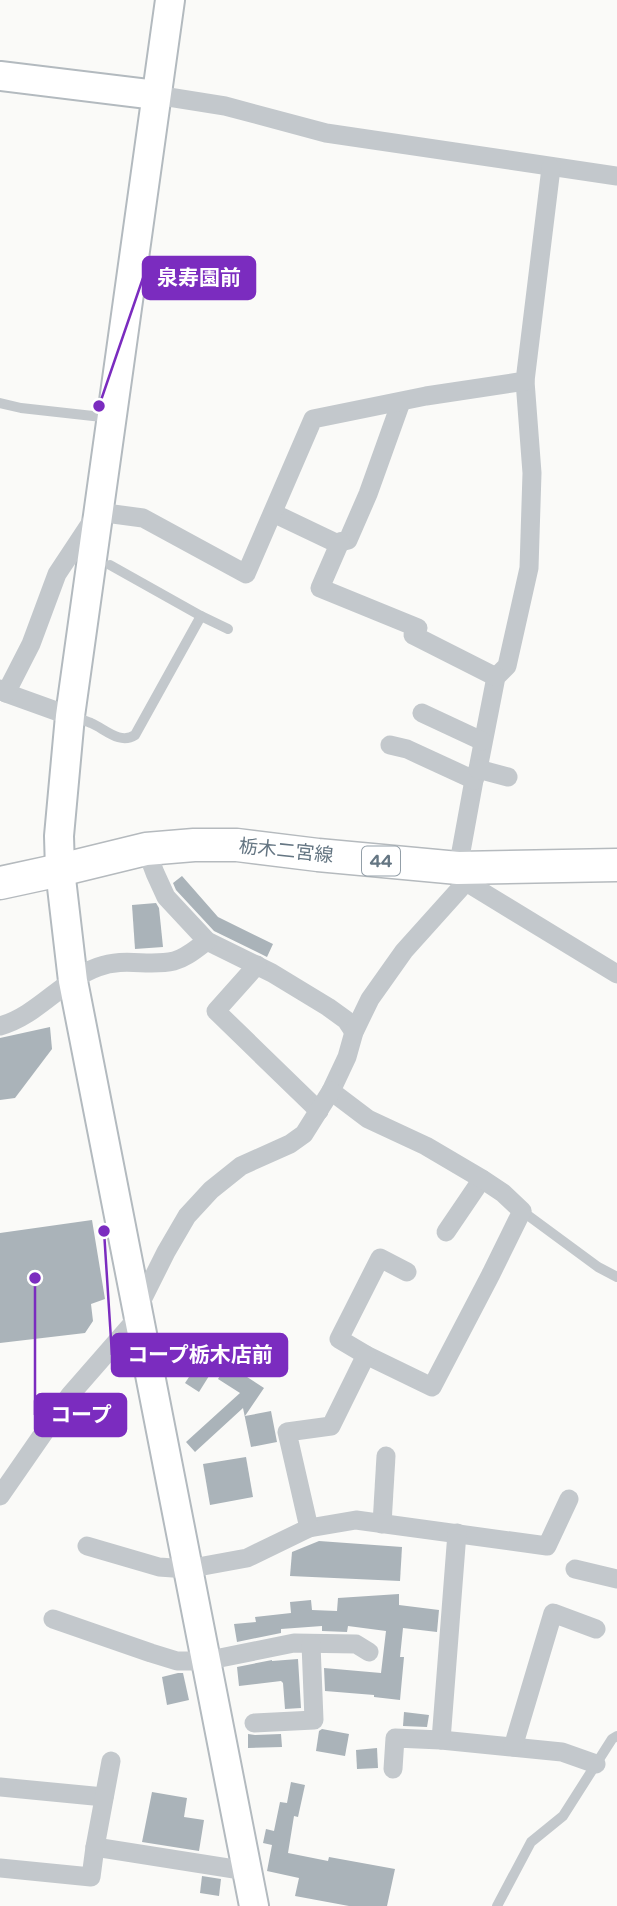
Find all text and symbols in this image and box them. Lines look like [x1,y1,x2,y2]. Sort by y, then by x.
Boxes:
callout: 泉寿園前 [143,257,255,299]
text: 泉寿園前 [157,266,241,291]
street label: 栃木二宮線 [238,835,334,867]
road number: 44 [362,846,400,876]
callout: コープ栃木店前 [112,1334,287,1376]
text: コープ栃木店前 [127,1343,273,1368]
callout: コープ [35,1394,126,1436]
text: コープ [50,1403,112,1428]

